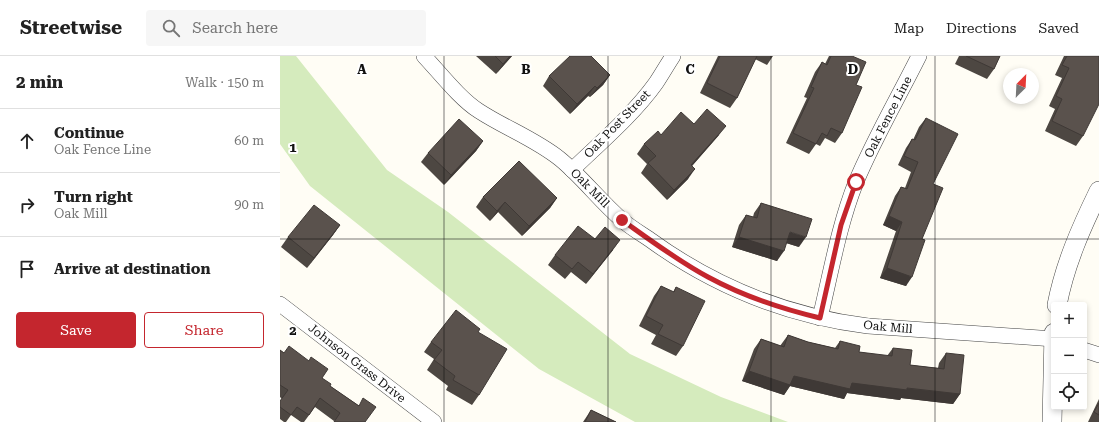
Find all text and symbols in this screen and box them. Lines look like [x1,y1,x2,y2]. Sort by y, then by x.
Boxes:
search box [146,10,426,46]
text: Streetwise [20,16,122,39]
icon: search [160,17,182,39]
text: Search here [192,19,278,37]
text: Map [894,20,924,36]
text: Directions [946,20,1016,36]
text: Saved [1038,20,1079,36]
text: A [357,62,367,77]
text: B [521,62,531,77]
text: C [685,62,695,77]
text: D [848,62,858,77]
north arrow [1003,68,1039,104]
text: 2 min [16,72,63,92]
street label: Oak Fence Line [861,74,915,160]
text: Walk · 150 m [185,75,264,90]
street label: Oak Post Street [581,87,653,161]
text: Continue [54,124,124,142]
icon: ahead [16,130,38,152]
text: 60 m [234,133,264,148]
text: 1 [289,140,297,155]
text: Oak Fence Line [54,142,151,157]
street label: Oak Mill [568,166,613,211]
route start [847,173,865,191]
text: Turn right [54,188,133,206]
icon: right [16,194,38,216]
text: 90 m [234,197,264,212]
text: Oak Mill [54,206,107,221]
route end [613,211,631,229]
icon: arrive [16,258,38,280]
text: Arrive at destination [54,260,210,278]
map controls [1051,302,1087,410]
button: + [1051,302,1087,338]
button: Save [16,312,136,348]
button: Share [144,312,264,348]
street label: Oak Mill [863,318,913,336]
street label: Johnson Grass Drive [306,321,409,406]
text: 2 [289,323,297,338]
button: − [1051,338,1087,374]
button: locate [1051,374,1087,410]

